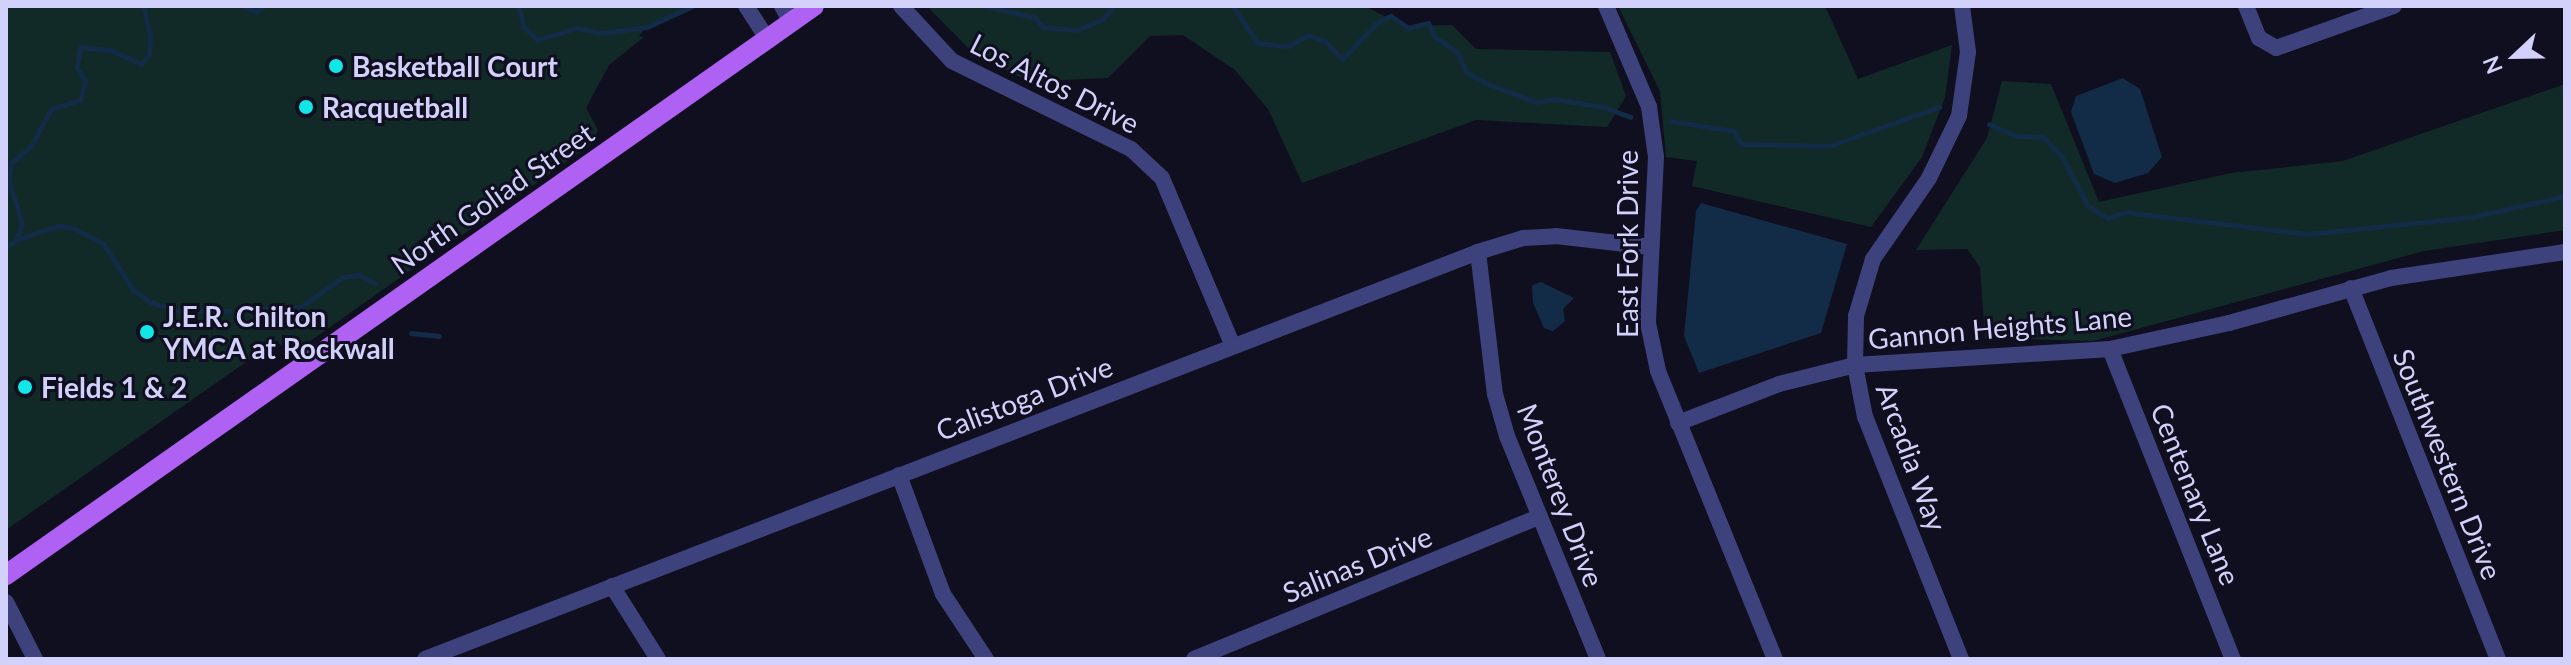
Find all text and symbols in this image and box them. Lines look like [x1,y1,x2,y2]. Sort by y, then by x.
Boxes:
north arrow [2475,16,2555,96]
street label: Los Altos Drive [965,26,1145,140]
place label: Basketball Court [352,49,558,83]
text: N [2477,52,2508,78]
marker: Basketball Court [327,57,345,75]
place label: Racquetball [322,90,468,124]
marker: Racquetball [297,98,315,116]
street label: North Goliad Street [384,115,600,281]
street label: East Fork Drive [1610,150,1644,338]
place label: J.E.R. Chilton YMCA at Rockwall [163,299,396,365]
street label: Gannon Heights Lane [1867,299,2133,355]
marker: J.E.R. Chilton YMCA at Rockwall [138,323,156,341]
street label: Southwestern Drive [2386,344,2510,584]
street label: Calistoga Drive [931,349,1117,447]
place label: Fields 1 & 2 [41,370,187,404]
marker: Fields 1 & 2 [16,378,34,396]
street label: Arcadia Way [1870,379,1954,535]
street label: Monterey Drive [1511,398,1611,592]
street label: Centenary Lane [2144,398,2248,590]
street label: Salinas Drive [1278,519,1436,609]

